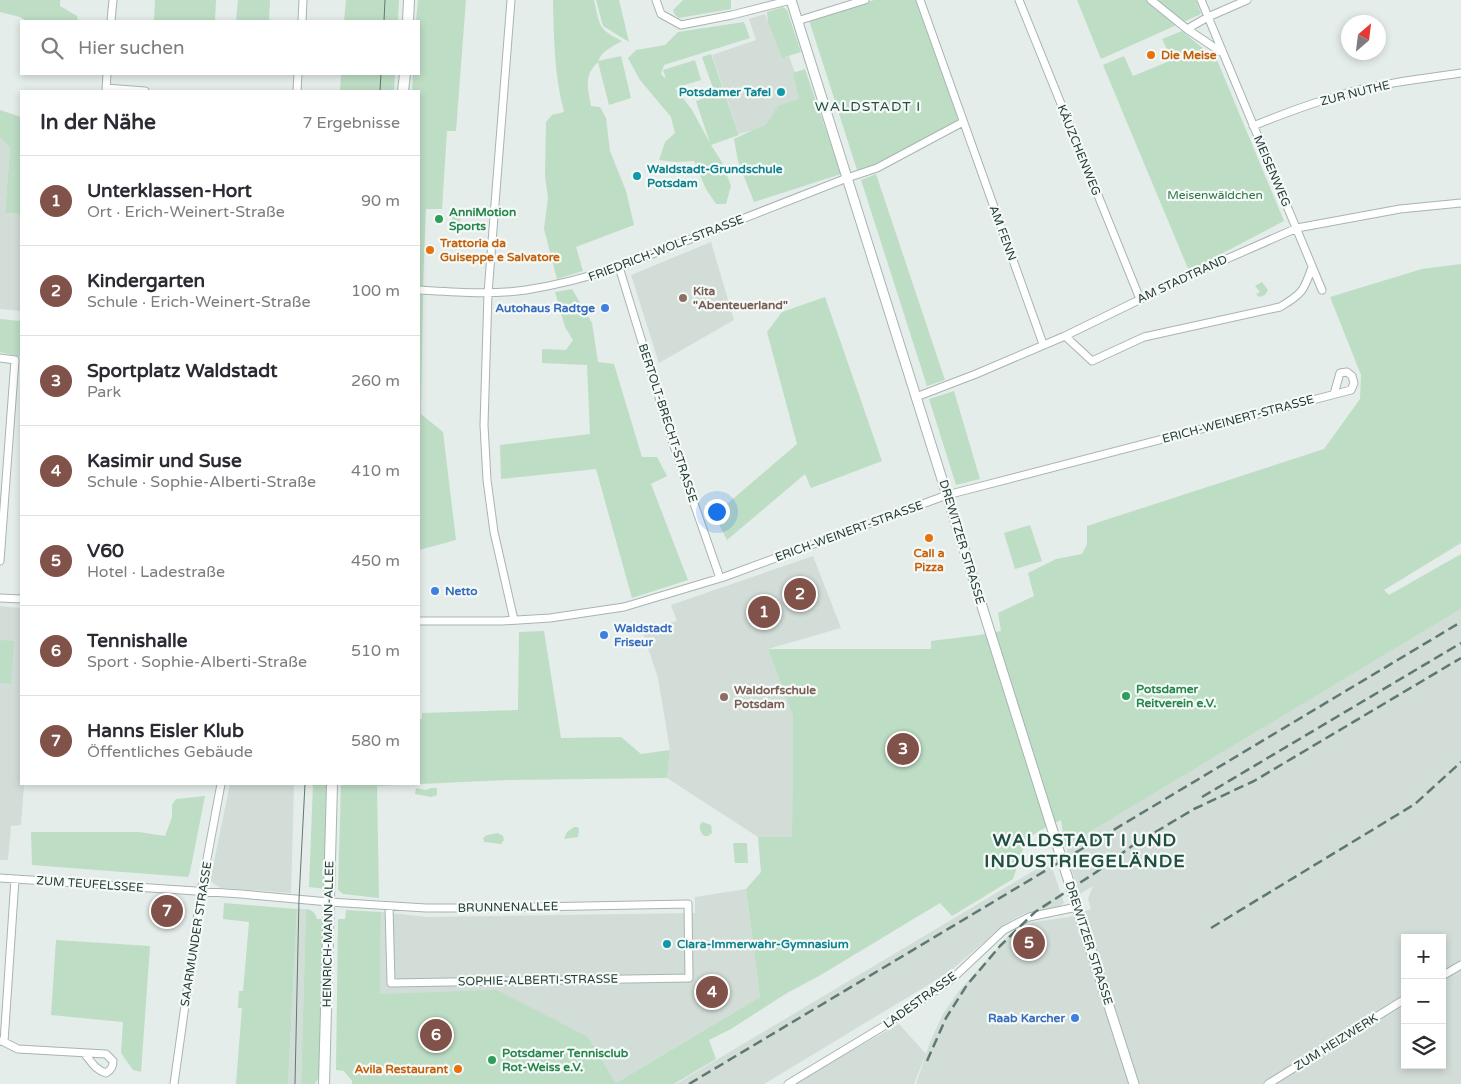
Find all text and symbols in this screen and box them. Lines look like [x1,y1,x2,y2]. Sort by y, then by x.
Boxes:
north arrow [1341,15,1386,60]
search box [20,20,420,75]
icon: search [38,34,66,62]
text: Hier suchen [78,37,185,59]
place label: Die Meise [1161,48,1217,62]
marker: Die Meise [1145,49,1157,61]
street label: ZUR NUTHE [1319,78,1392,108]
place label: Potsdamer Tafel [679,85,771,99]
marker: Potsdamer Tafel [775,86,787,98]
district label: WALDSTADT I [815,98,921,115]
street label: KÄUZCHENWEG [1054,103,1104,197]
text: In der Nähe [40,110,156,135]
text: 7 Ergebnisse [302,113,400,133]
street label: MEISENWEG [1251,133,1293,209]
place label: Waldstadt-Grundschule Potsdam [647,162,783,190]
marker: Waldstadt-Grundschule Potsdam [631,170,643,182]
text: Unterklassen-Hort [87,180,252,202]
park label: Meisenwäldchen [1167,188,1263,202]
text: 1 [51,191,61,211]
text: 90 m [361,191,400,211]
text: Ort · Erich-Weinert-Straße [87,202,285,222]
street label: AM FENN [987,203,1019,263]
place label: AnniMotion Sports [449,205,516,234]
street label: FRIEDRICH-WOLF-STRASSE [586,212,746,284]
marker: AnniMotion Sports [433,213,445,225]
place label: Trattoria da Guiseppe e Salvatore [439,236,560,265]
marker: Trattoria da Guiseppe e Salvatore [424,244,436,256]
street label: AM STADTRAND [1135,252,1229,306]
text: Kindergarten [87,270,205,292]
text: 2 [51,281,61,301]
text: 100 m [351,281,400,301]
place label: Kita "Abenteuerland" [693,284,788,312]
text: Schule · Erich-Weinert-Straße [87,292,311,312]
marker: Kita "Abenteuerland" [677,292,689,304]
place label: Autohaus Radtge [495,301,595,316]
marker: Autohaus Radtge [599,302,611,314]
street label: BERTOLT-BRECHT-STRASSE [636,342,700,504]
text: Sportplatz Waldstadt [87,360,278,382]
text: 3 [51,371,61,391]
text: 260 m [351,371,400,391]
text: Park [87,382,121,402]
street label: ERICH-WEINERT-STRASSE [1161,392,1316,446]
text: Kasimir und Suse [87,450,242,472]
text: 4 [51,461,61,481]
text: 410 m [351,461,400,481]
text: Schule · Sophie-Alberti-Straße [87,472,316,492]
street label: DREWITZER STRASSE [936,478,988,606]
street label: ERICH-WEINERT-STRASSE [773,498,925,564]
your location [704,499,730,525]
marker: Call a Pizza [923,532,935,544]
text: V60 [87,540,124,562]
place label: Call a Pizza [914,546,945,574]
text: 5 [51,551,61,571]
text: 450 m [351,551,400,571]
text: Hotel · Ladestraße [87,562,225,582]
pin: 2 [784,575,816,613]
place label: Netto [445,584,478,598]
marker: Netto [429,585,441,597]
pin: 1 [748,593,780,631]
place label: Waldstadt Friseur [614,621,673,649]
marker: Waldstadt Friseur [598,629,610,641]
text: Tennishalle [87,630,188,652]
text: 6 [51,641,61,661]
text: 510 m [351,641,400,661]
text: Sport · Sophie-Alberti-Straße [87,652,307,672]
place label: Potsdamer Reitverein e.V. [1136,682,1216,710]
place label: Waldorfschule Potsdam [734,683,816,711]
marker: Potsdamer Reitverein e.V. [1120,690,1132,702]
marker: Waldorfschule Potsdam [718,691,730,703]
text: Hanns Eisler Klub [87,720,244,742]
pin: 3 [887,730,919,768]
text: 7 [51,731,61,751]
text: 580 m [351,731,400,751]
text: Öffentliches Gebäude [87,742,253,762]
district label: WALDSTADT I UND INDUSTRIEGELÄNDE [984,829,1186,872]
street label: SAARMUNDER STRASSE [178,860,214,1007]
street label: HEINRICH-MANN-ALLEE [320,860,336,1007]
street label: ZUM TEUFELSSEE [36,873,144,895]
street label: DREWITZER STRASSE [1062,879,1116,1007]
pin: 7 [151,892,183,930]
street label: BRUNNENALLEE [458,899,559,915]
pin: 5 [1013,924,1045,962]
map controls [1401,934,1446,1069]
button: + [1401,934,1446,979]
place label: Clara-Immerwahr-Gymnasium [677,937,849,952]
marker: Clara-Immerwahr-Gymnasium [661,938,673,950]
street label: LADESTRASSE [881,969,959,1031]
street label: SOPHIE-ALBERTI-STRASSE [458,972,618,988]
pin: 4 [696,973,728,1011]
button: − [1401,979,1446,1024]
place label: Raab Karcher [988,1011,1065,1025]
street label: ZUM HEIZWERK [1292,1011,1380,1073]
marker: Raab Karcher [1069,1012,1081,1024]
pin: 6 [420,1016,452,1054]
button: layers [1401,1024,1446,1069]
place label: Potsdamer Tennisclub Rot-Weiss e.V. [502,1046,629,1074]
marker: Potsdamer Tennisclub Rot-Weiss e.V. [486,1054,498,1066]
place label: Avila Restaurant [355,1062,448,1076]
marker: Avila Restaurant [452,1063,464,1075]

